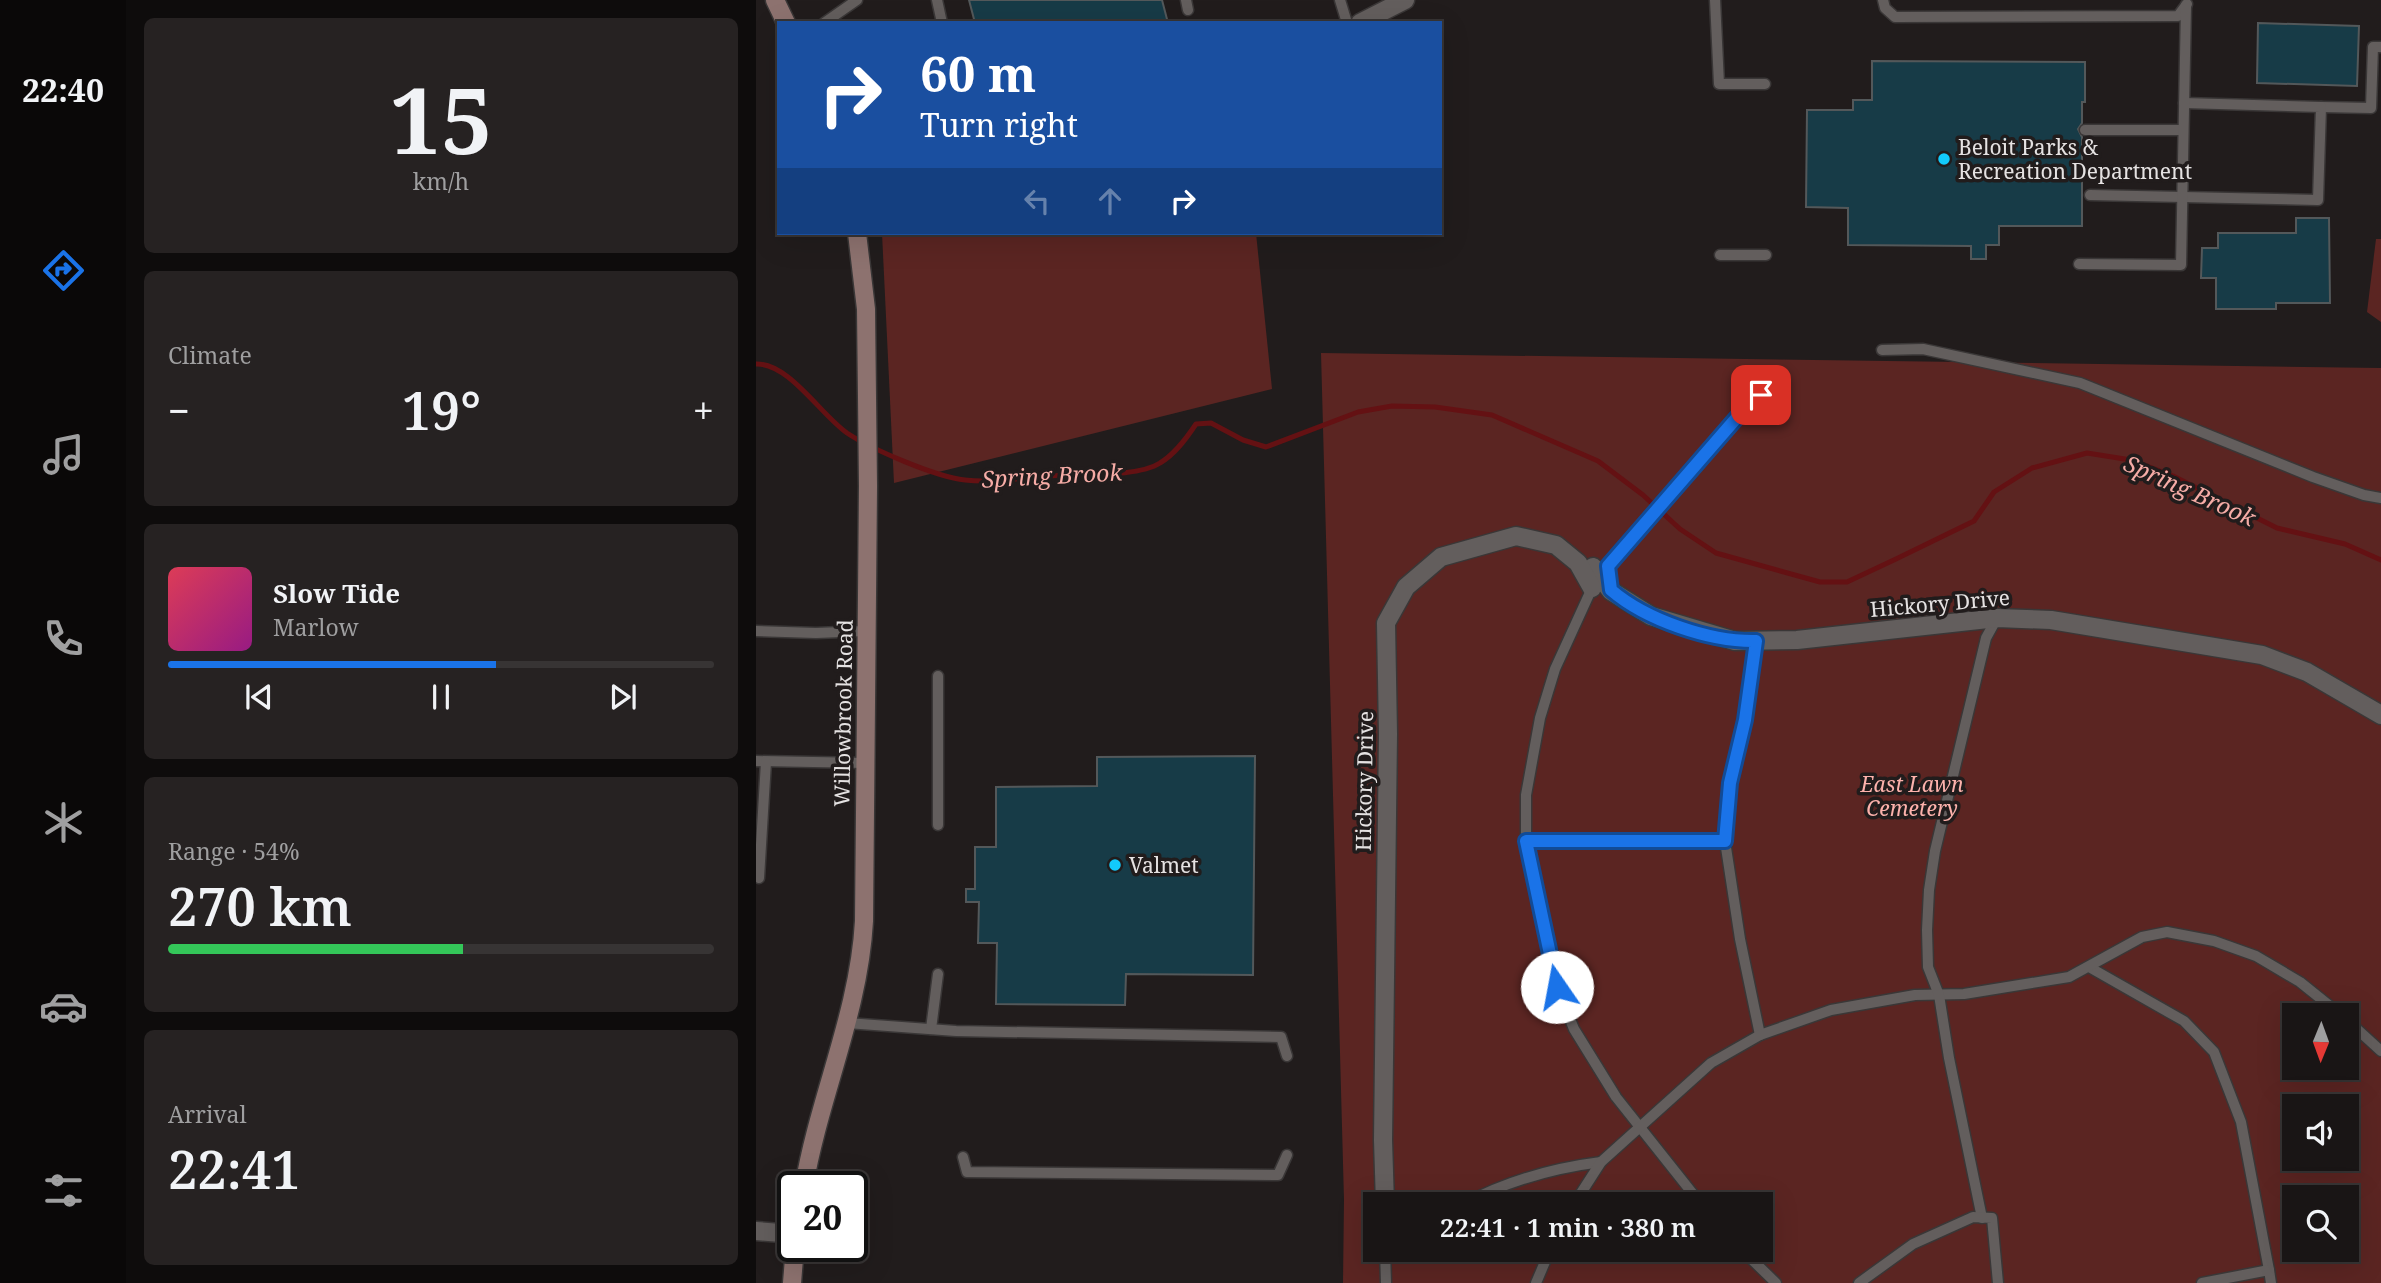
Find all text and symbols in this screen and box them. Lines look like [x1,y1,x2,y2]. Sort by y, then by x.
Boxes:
text: 60 m [920,40,1036,106]
icon: right [805,49,896,140]
text: 15 [390,57,492,181]
text: 22:40 [22,68,104,111]
text: Turn right [920,103,1078,146]
place label: Beloit Parks & Recreation Department [1958,133,2192,185]
marker: Beloit Parks & Recreation Department [1936,151,1952,167]
text: km/h [413,165,469,197]
icon: left [1018,182,1056,220]
icon: ahead [1091,182,1129,220]
icon: right [1164,182,1202,220]
icon: directions [39,246,88,295]
text: Climate [168,339,252,371]
pin [1731,365,1791,425]
text: 19° [402,374,481,445]
icon: arrive [1742,376,1780,414]
text: − [168,384,190,436]
text: + [693,384,714,436]
icon: music [39,430,88,479]
water label: Spring Brook [2119,447,2262,534]
water label: Spring Brook [981,455,1124,495]
text: Slow Tide [273,575,400,611]
street label: Hickory Drive [1869,583,2011,623]
text: Marlow [273,611,359,643]
icon: phone [39,614,88,663]
street label: Willowbrook Road [827,619,859,807]
icon: previous [240,678,278,716]
icon: pause [422,678,460,716]
icon: next [604,678,642,716]
street label: Hickory Drive [1349,711,1379,851]
park label: East Lawn Cemetery [1859,770,1964,822]
icon: climate [39,798,88,847]
text: Range · 54% [168,835,300,867]
place label: Valmet [1129,851,1199,879]
marker: Valmet [1107,857,1123,873]
text: 270 km [168,870,352,941]
position arrow [1520,950,1594,1024]
icon: car [39,982,88,1031]
north arrow [2282,1003,2359,1080]
map controls [2282,1003,2359,1262]
button: sound [2282,1094,2359,1171]
text: Arrival [168,1098,247,1130]
text: 22:41 [168,1133,301,1204]
icon: filters [39,1166,88,1215]
speed limit sign: 20 [777,1171,868,1262]
button: search [2282,1185,2359,1262]
text: 22:41 · 1 min · 380 m [1440,1209,1696,1245]

